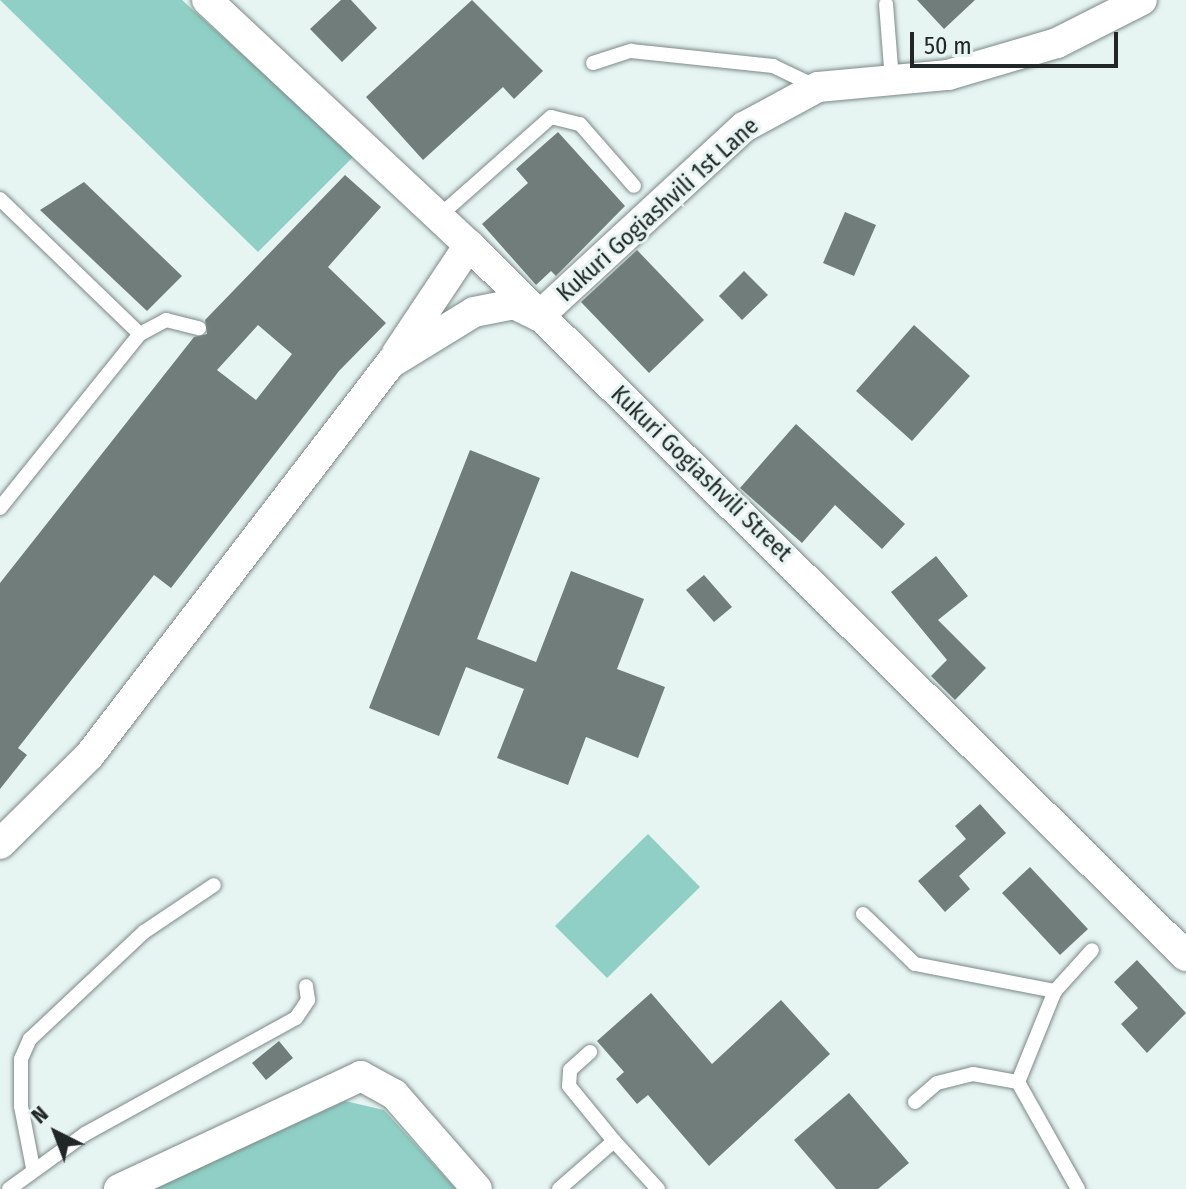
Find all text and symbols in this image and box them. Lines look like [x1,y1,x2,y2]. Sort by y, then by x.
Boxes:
scale bar [914,16,1122,66]
text: 50 m [924,32,972,60]
street label: Kukuri Gogiashvili 1st Lane [551,112,765,308]
street label: Kukuri Gogiashvili Street [605,380,797,568]
north arrow [16,1093,96,1173]
text: N [26,1100,54,1129]

